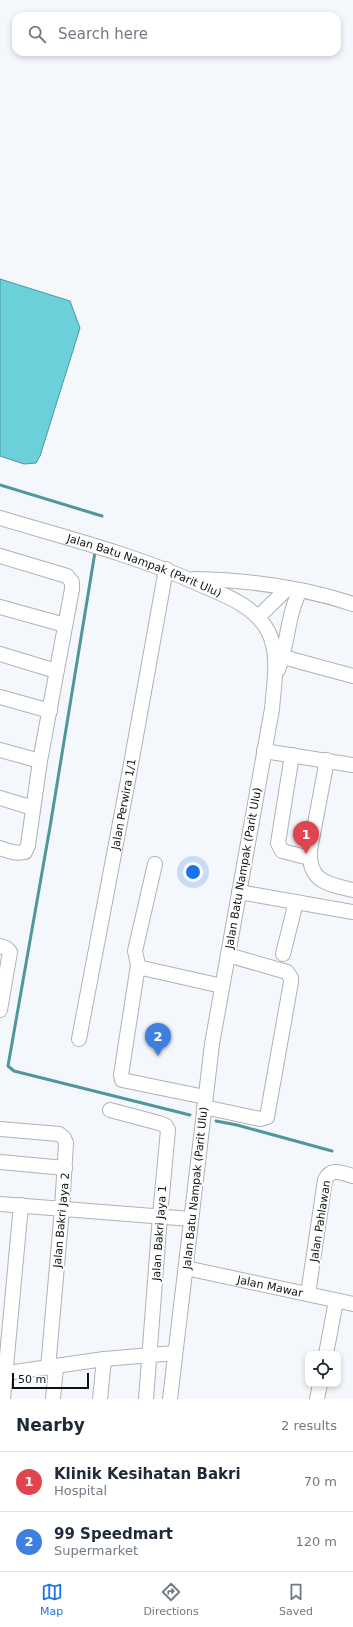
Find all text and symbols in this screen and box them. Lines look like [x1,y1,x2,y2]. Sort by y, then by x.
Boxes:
search box [12,12,341,56]
icon: search [26,23,48,45]
text: Search here [58,25,148,43]
street label: Jalan Batu Nampak (Parit Ulu) [64,532,223,600]
street label: Jalan Perwira 1/1 [109,758,139,852]
street label: Jalan Batu Nampak (Parit Ulu) [223,786,264,951]
pin: 1 [293,821,319,854]
your location [183,862,203,882]
pin: 2 [145,1023,171,1056]
street label: Jalan Batu Nampak (Parit Ulu) [180,1106,211,1271]
street label: Jalan Bakri Jaya 2 [51,1172,72,1269]
street label: Jalan Pahlawan [307,1179,333,1264]
street label: Jalan Bakri Jaya 1 [150,1185,169,1282]
street label: Jalan Mawar [235,1273,304,1300]
map controls [305,1351,341,1387]
button: locate [305,1351,341,1387]
scale bar [12,1371,89,1390]
text: 50 m [18,1373,46,1386]
text: Nearby [16,1415,85,1435]
text: 2 results [281,1418,337,1433]
text: Klinik Kesihatan Bakri [54,1465,241,1483]
text: 1 [24,1474,34,1489]
text: 70 m [304,1474,337,1489]
text: Hospital [54,1483,107,1498]
text: 99 Speedmart [54,1525,173,1543]
text: 2 [24,1534,34,1549]
text: 120 m [295,1534,337,1549]
text: Supermarket [54,1543,138,1558]
tab: Map [40,1581,63,1618]
tab: Directions [143,1581,199,1618]
tab: Saved [279,1581,313,1618]

